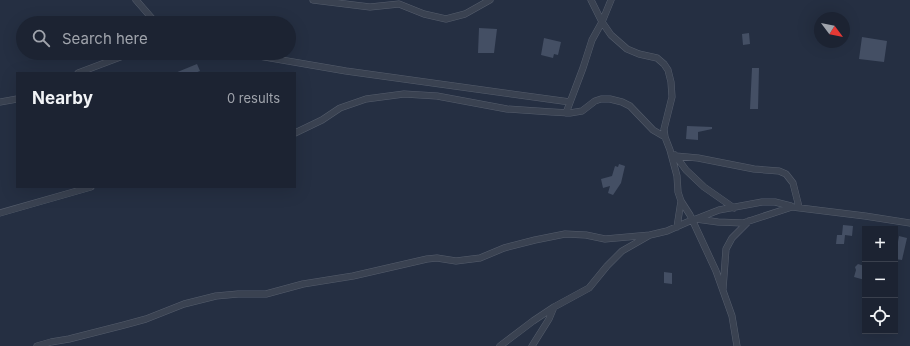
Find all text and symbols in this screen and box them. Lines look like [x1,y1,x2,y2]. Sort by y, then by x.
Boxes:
north arrow [814,12,850,48]
search box [16,16,296,60]
icon: search [30,27,52,49]
text: Search here [62,29,148,48]
text: Nearby [32,88,93,108]
text: 0 results [227,90,280,106]
map controls [862,226,898,334]
button: + [862,226,898,262]
button: − [862,262,898,298]
button: locate [862,298,898,334]

